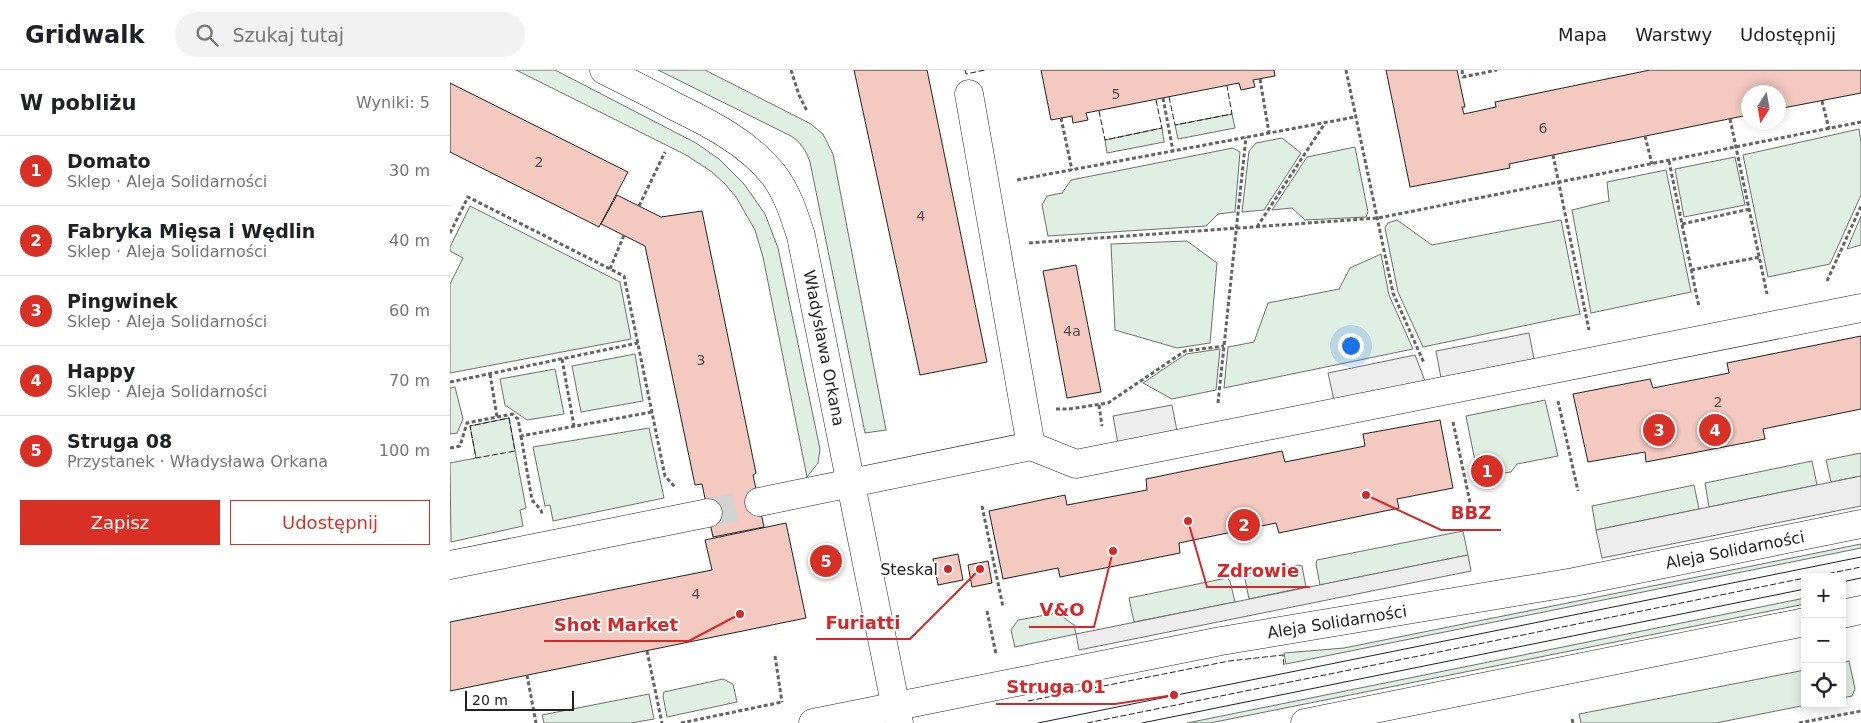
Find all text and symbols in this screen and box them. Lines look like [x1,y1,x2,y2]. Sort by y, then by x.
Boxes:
search box [175,12,525,57]
text: Gridwalk [25,21,145,49]
icon: search [193,21,221,49]
text: Szukaj tutaj [233,24,344,46]
text: Mapa [1558,24,1607,45]
text: Warstwy [1635,24,1712,45]
text: Udostępnij [1740,24,1836,45]
north arrow [1741,85,1786,130]
house number: 5 [1112,86,1120,102]
text: W pobliżu [20,91,137,115]
text: Wyniki: 5 [356,93,430,112]
house number: 6 [1539,120,1548,136]
text: Domato [67,150,151,172]
house number: 2 [535,154,543,170]
text: 1 [30,161,42,180]
text: 30 m [389,161,430,180]
text: Sklep · Aleja Solidarności [67,172,267,191]
house number: 4 [917,208,926,224]
text: Fabryka Mięsa i Wędlin [67,220,315,242]
text: 2 [30,231,42,250]
text: 40 m [389,231,430,250]
text: Sklep · Aleja Solidarności [67,242,267,261]
street label: Władysława Orkana [800,268,848,428]
text: Pingwinek [67,290,178,312]
text: 3 [30,301,42,320]
text: 60 m [389,301,430,320]
text: Sklep · Aleja Solidarności [67,312,267,331]
house number: 4a [1063,323,1081,339]
your location [1338,333,1364,359]
house number: 3 [697,352,705,368]
text: Happy [67,360,135,382]
text: 4 [30,371,42,390]
text: 70 m [389,371,430,390]
text: Sklep · Aleja Solidarności [67,382,267,401]
house number: 2 [1714,394,1722,410]
pin: 3 [1643,411,1675,449]
pin: 4 [1699,411,1731,449]
text: Struga 08 [67,430,172,452]
text: 5 [30,441,42,460]
text: 100 m [379,441,430,460]
text: Przystanek · Władysława Orkana [67,452,328,471]
pin: 1 [1471,452,1503,490]
callout: BBZ [1441,497,1501,530]
button: Zapisz [20,500,220,545]
button: Udostępnij [230,500,430,545]
text: BBZ [1451,502,1491,523]
pin: 2 [1228,506,1260,544]
street label: Aleja Solidarności [1664,527,1806,573]
pin: 5 [810,542,842,580]
callout: Zdrowie [1207,554,1310,587]
place label: Steskal [880,560,938,579]
text: Zdrowie [1217,560,1299,581]
marker: Steskal [942,563,954,575]
map controls [1801,573,1846,708]
button: + [1801,573,1846,618]
house number: 4 [692,586,701,602]
callout: V&O [1029,594,1094,627]
text: V&O [1040,599,1084,620]
street label: Aleja Solidarności [1266,602,1408,642]
callout: Furiatti [816,606,910,639]
callout: Shot Market [544,608,689,641]
text: Furiatti [826,612,900,633]
text: Shot Market [554,614,679,635]
button: − [1801,618,1846,663]
button: locate [1801,663,1846,708]
callout: Struga 01 [996,671,1115,704]
text: Struga 01 [1006,676,1106,697]
scale bar [465,688,574,711]
text: 20 m [472,692,508,708]

